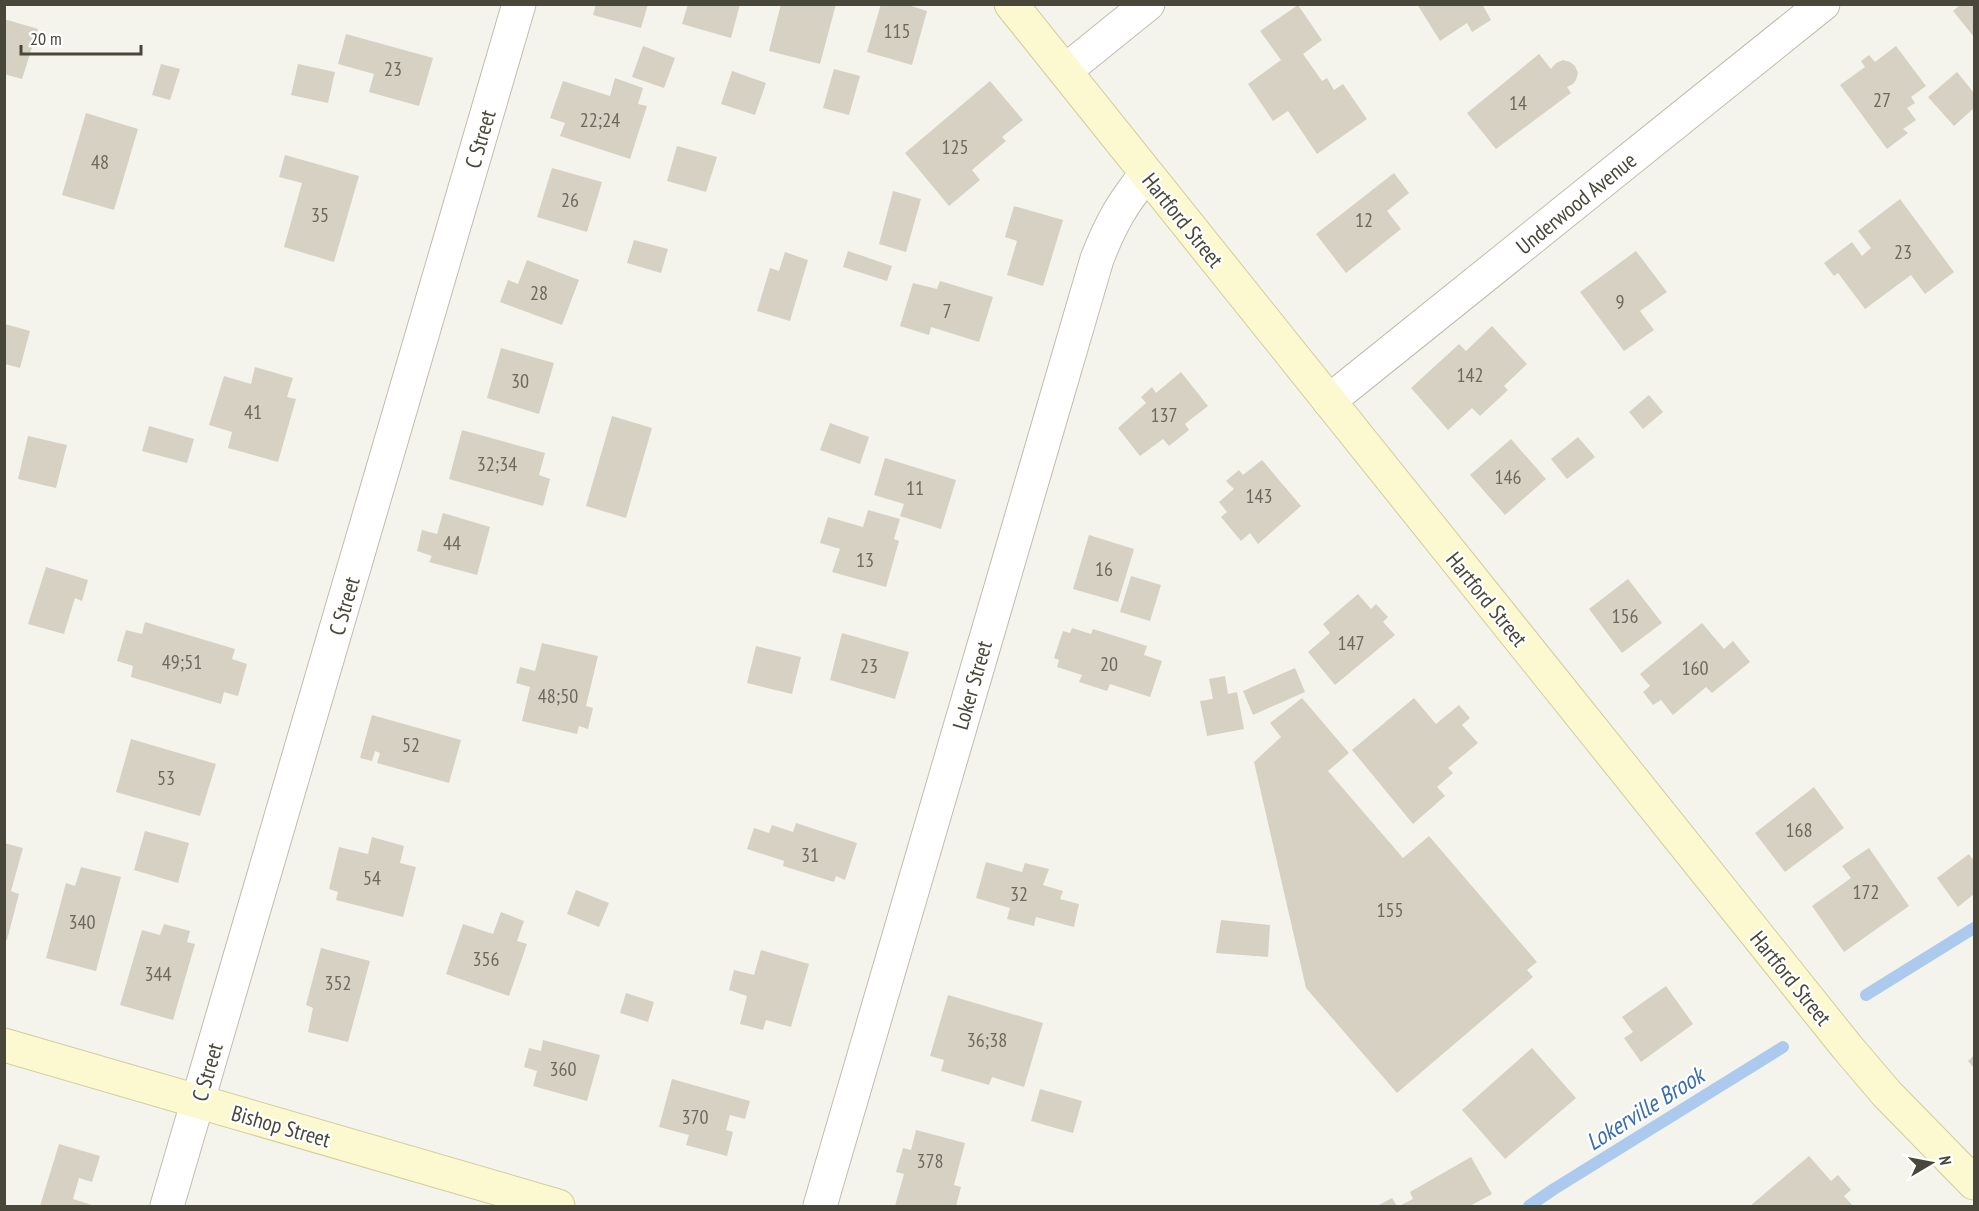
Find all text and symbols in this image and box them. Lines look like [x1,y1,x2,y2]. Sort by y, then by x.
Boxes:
scale bar [21,18,141,56]
house number: 115 [884,18,911,44]
text: 20 m [30,27,62,50]
house number: 23 [384,56,402,82]
house number: 27 [1873,87,1891,113]
house number: 14 [1509,90,1527,116]
street label: C Street [458,107,502,171]
house number: 22;24 [580,107,620,133]
house number: 125 [942,134,969,160]
street label: Underwood Avenue [1510,146,1642,260]
house number: 48 [91,149,109,175]
street label: Hartford Street [1136,167,1230,273]
house number: 26 [561,187,579,213]
house number: 35 [311,202,329,228]
house number: 12 [1355,207,1373,233]
house number: 23 [1894,239,1912,265]
house number: 28 [530,280,548,306]
house number: 9 [1616,289,1625,315]
house number: 7 [943,298,952,324]
house number: 142 [1457,362,1484,388]
house number: 30 [511,368,529,394]
house number: 41 [244,399,262,425]
house number: 137 [1151,402,1178,428]
house number: 32;34 [477,451,517,477]
house number: 146 [1495,464,1522,490]
house number: 11 [906,475,924,501]
house number: 143 [1246,483,1273,509]
house number: 44 [443,530,461,556]
street label: Hartford Street [1440,546,1534,652]
house number: 13 [856,547,874,573]
house number: 16 [1095,556,1113,582]
street label: C Street [322,574,366,638]
house number: 156 [1612,603,1639,629]
house number: 147 [1338,630,1365,656]
street label: Loker Street [946,637,998,733]
house number: 49;51 [162,649,202,675]
house number: 20 [1100,651,1118,677]
house number: 23 [860,653,878,679]
house number: 160 [1682,655,1709,681]
house number: 48;50 [538,683,578,709]
house number: 52 [402,732,420,758]
house number: 53 [157,765,175,791]
house number: 168 [1786,817,1813,843]
house number: 31 [801,842,819,868]
house number: 54 [363,865,381,891]
house number: 172 [1853,879,1880,905]
house number: 32 [1010,881,1028,907]
house number: 155 [1377,897,1404,923]
house number: 340 [69,909,96,935]
street label: Hartford Street [1744,925,1838,1031]
house number: 356 [473,946,500,972]
house number: 344 [145,961,172,987]
house number: 352 [325,970,352,996]
house number: 36;38 [967,1027,1007,1053]
street label: C Street [185,1040,229,1104]
house number: 360 [550,1056,577,1082]
water label: Lokerville Brook [1580,1059,1712,1157]
street label: Bishop Street [228,1099,334,1153]
house number: 370 [682,1104,709,1130]
north arrow [1901,1133,1961,1193]
house number: 378 [917,1148,944,1174]
text: N [1935,1154,1956,1166]

